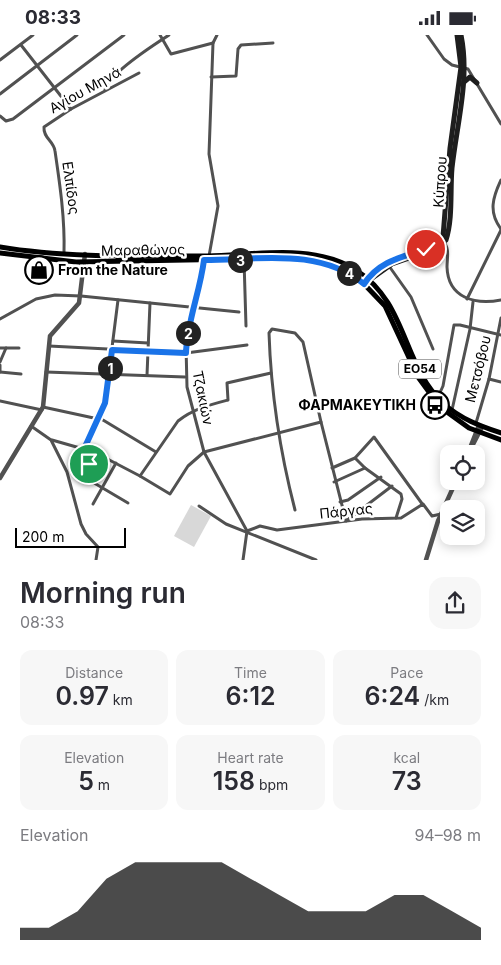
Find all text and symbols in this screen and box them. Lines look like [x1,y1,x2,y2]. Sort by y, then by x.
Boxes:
text: 08:33 [25,6,81,29]
street label: Αγίου Μηνά [46,63,124,116]
street label: Κύπρου [429,156,450,208]
street label: Ελπίδος [59,160,84,216]
pin [405,228,447,270]
icon: check [412,235,440,263]
street label: Μαραθώνος [101,240,185,259]
pin: 3 [228,247,252,273]
text: 3 [236,252,245,269]
shop icon: From the Nature [24,255,54,285]
place label: From the Nature [58,261,168,278]
pin: 4 [336,261,362,285]
text: 4 [345,265,354,282]
pin: 2 [176,321,200,345]
text: 2 [184,325,193,342]
street label: Μετσόβου [461,334,494,404]
pin: 1 [98,355,122,381]
road number: ΕΟ54 [399,359,441,379]
text: 1 [107,360,114,377]
street label: Τζακιών [189,369,218,427]
bus stop icon: ΦΑΡΜΑΚΕΥΤΙΚΗ [420,390,450,420]
place label: ΦΑΡΜΑΚΕΥΤΙΚΗ [298,396,416,413]
pin [68,443,110,485]
map controls [440,445,485,545]
button: locate [440,445,485,490]
icon: arrive [75,450,103,478]
street label: Πάργας [318,499,373,522]
button: layers [440,500,485,545]
scale bar [15,525,126,548]
text: 200 m [22,528,64,545]
text: Morning run [20,576,186,610]
button: share [429,577,481,629]
text: 08:33 [20,612,64,632]
text: Distance [65,664,123,681]
text: Time [234,664,267,681]
text: Pace [390,664,423,681]
text: 0.97 [56,681,109,711]
text: 6:12 [225,681,276,711]
text: 6:24 [364,681,420,711]
text: km [109,691,133,708]
text: /km [420,691,449,708]
text: Elevation [64,749,124,766]
text: Heart rate [217,749,284,766]
text: kcal [393,749,420,766]
text: 5 [78,766,94,796]
text: 158 [213,766,255,796]
text: 73 [392,766,422,796]
text: m [94,776,110,793]
text: bpm [255,776,288,793]
text: Elevation [20,825,89,845]
text: 94–98 m [414,825,481,845]

